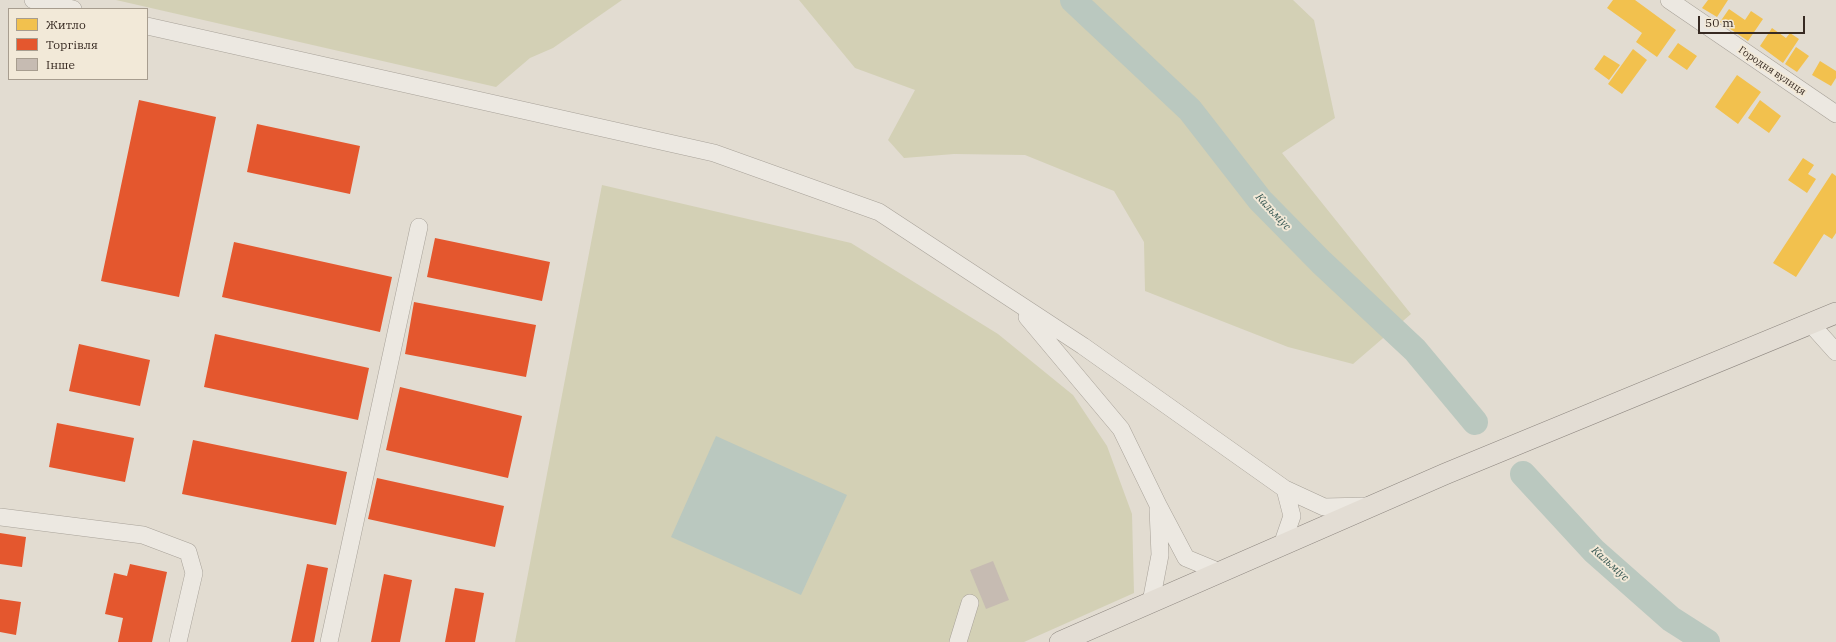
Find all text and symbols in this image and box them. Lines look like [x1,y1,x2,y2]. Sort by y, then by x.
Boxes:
legend [8,8,148,80]
scale bar [1700,8,1807,34]
text: 50 m [1705,15,1734,30]
text: Житло [46,17,86,32]
text: Торгівля [46,37,98,52]
street label: Городня вулиця [1736,44,1808,98]
text: Інше [46,57,75,72]
water label: Кальміус [1253,191,1293,233]
water label: Кальміус [1589,544,1631,584]

